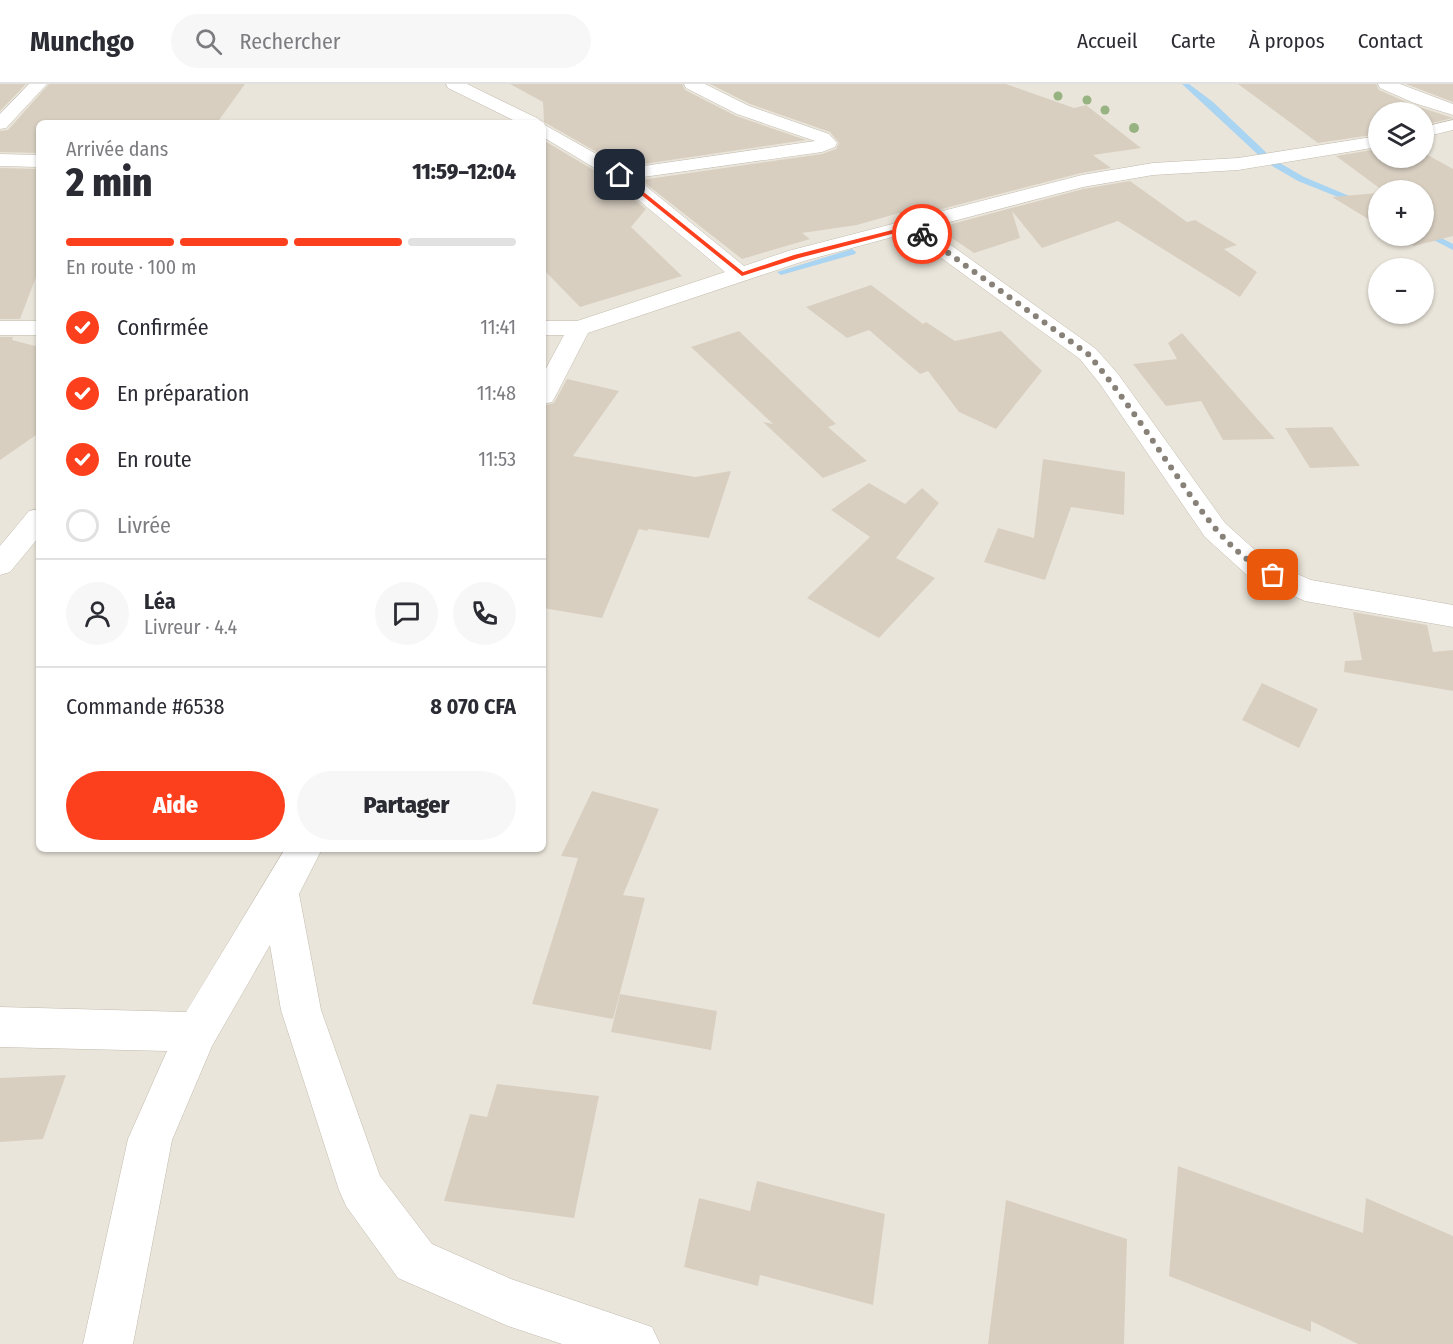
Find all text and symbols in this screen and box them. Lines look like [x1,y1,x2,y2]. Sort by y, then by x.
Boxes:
search box [171,14,591,68]
text: Munchgo [30,25,135,58]
icon: search [192,25,225,58]
text: Rechercher [240,28,341,55]
text: Accueil [1077,28,1138,54]
text: Carte [1171,28,1216,54]
text: À propos [1249,28,1325,54]
text: Contact [1358,28,1423,54]
map controls [1368,102,1434,324]
button: layers [1368,102,1434,168]
text: Arrivée dans [66,137,168,161]
pin [594,149,645,200]
text: 11:59–12:04 [412,158,516,185]
icon: home [603,158,636,191]
text: 2 min [66,160,152,206]
button: + [1368,180,1434,246]
courier [892,204,952,264]
icon: bike [906,218,939,251]
text: En route · 100 m [66,255,196,279]
button: − [1368,258,1434,324]
icon: check [66,311,99,344]
text: Confirmée [117,314,209,341]
text: 11:41 [480,315,516,339]
icon: check [66,377,99,410]
text: En préparation [117,380,249,407]
text: 11:48 [477,381,516,405]
icon: check [66,443,99,476]
text: En route [117,446,192,473]
text: 11:53 [478,447,516,471]
text: Livrée [117,512,171,539]
pin [1247,549,1298,600]
icon: bag [1256,558,1289,591]
button: person [66,582,129,645]
button: chat [375,582,438,645]
button: phone [453,582,516,645]
text: Léa [144,588,176,615]
text: Livreur · 4.4 [144,615,237,639]
text: Commande #6538 [66,693,224,720]
text: 8 070 CFA [430,693,516,720]
button: Aide [66,771,285,840]
button: Partager [297,771,516,840]

